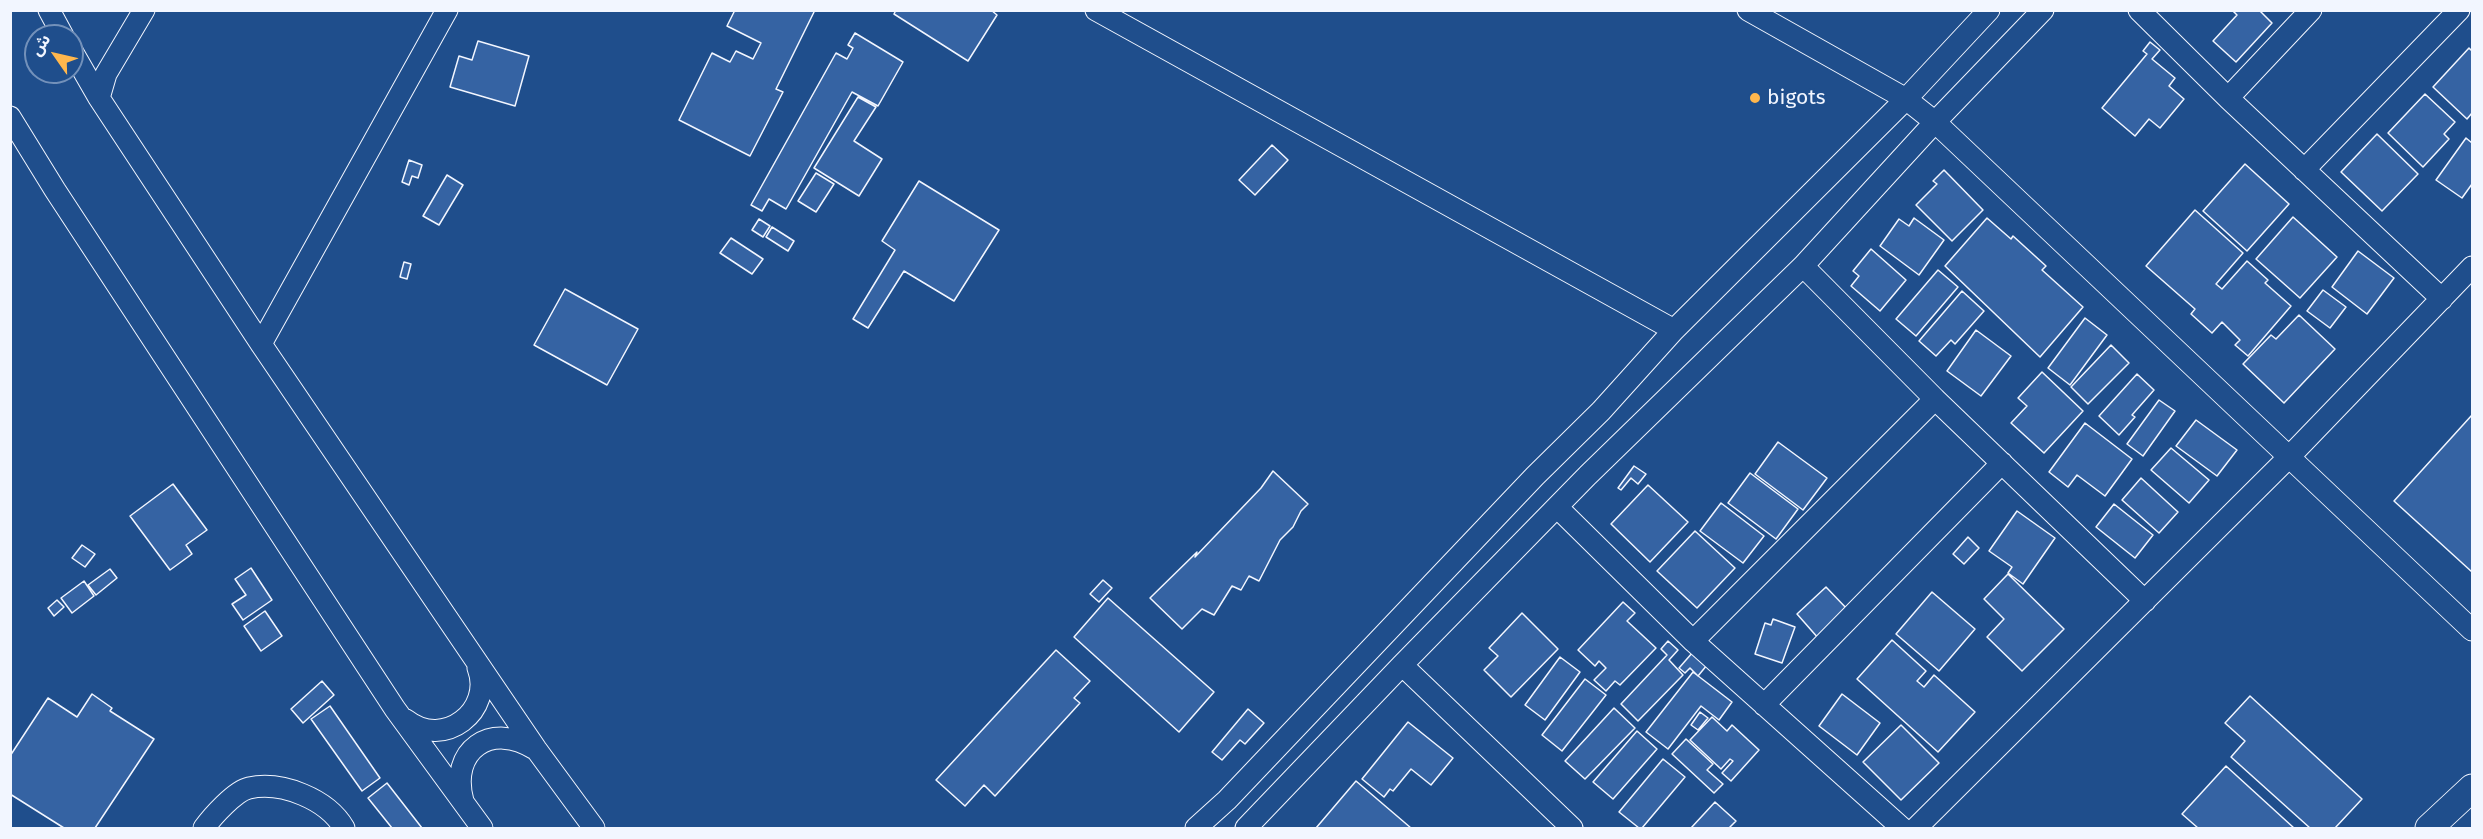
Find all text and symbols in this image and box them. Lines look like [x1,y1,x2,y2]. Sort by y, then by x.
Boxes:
north arrow [24,24,84,84]
text: ش [26,30,54,59]
place label: bigots [1767,85,1826,111]
marker: bigots [1748,91,1762,105]

